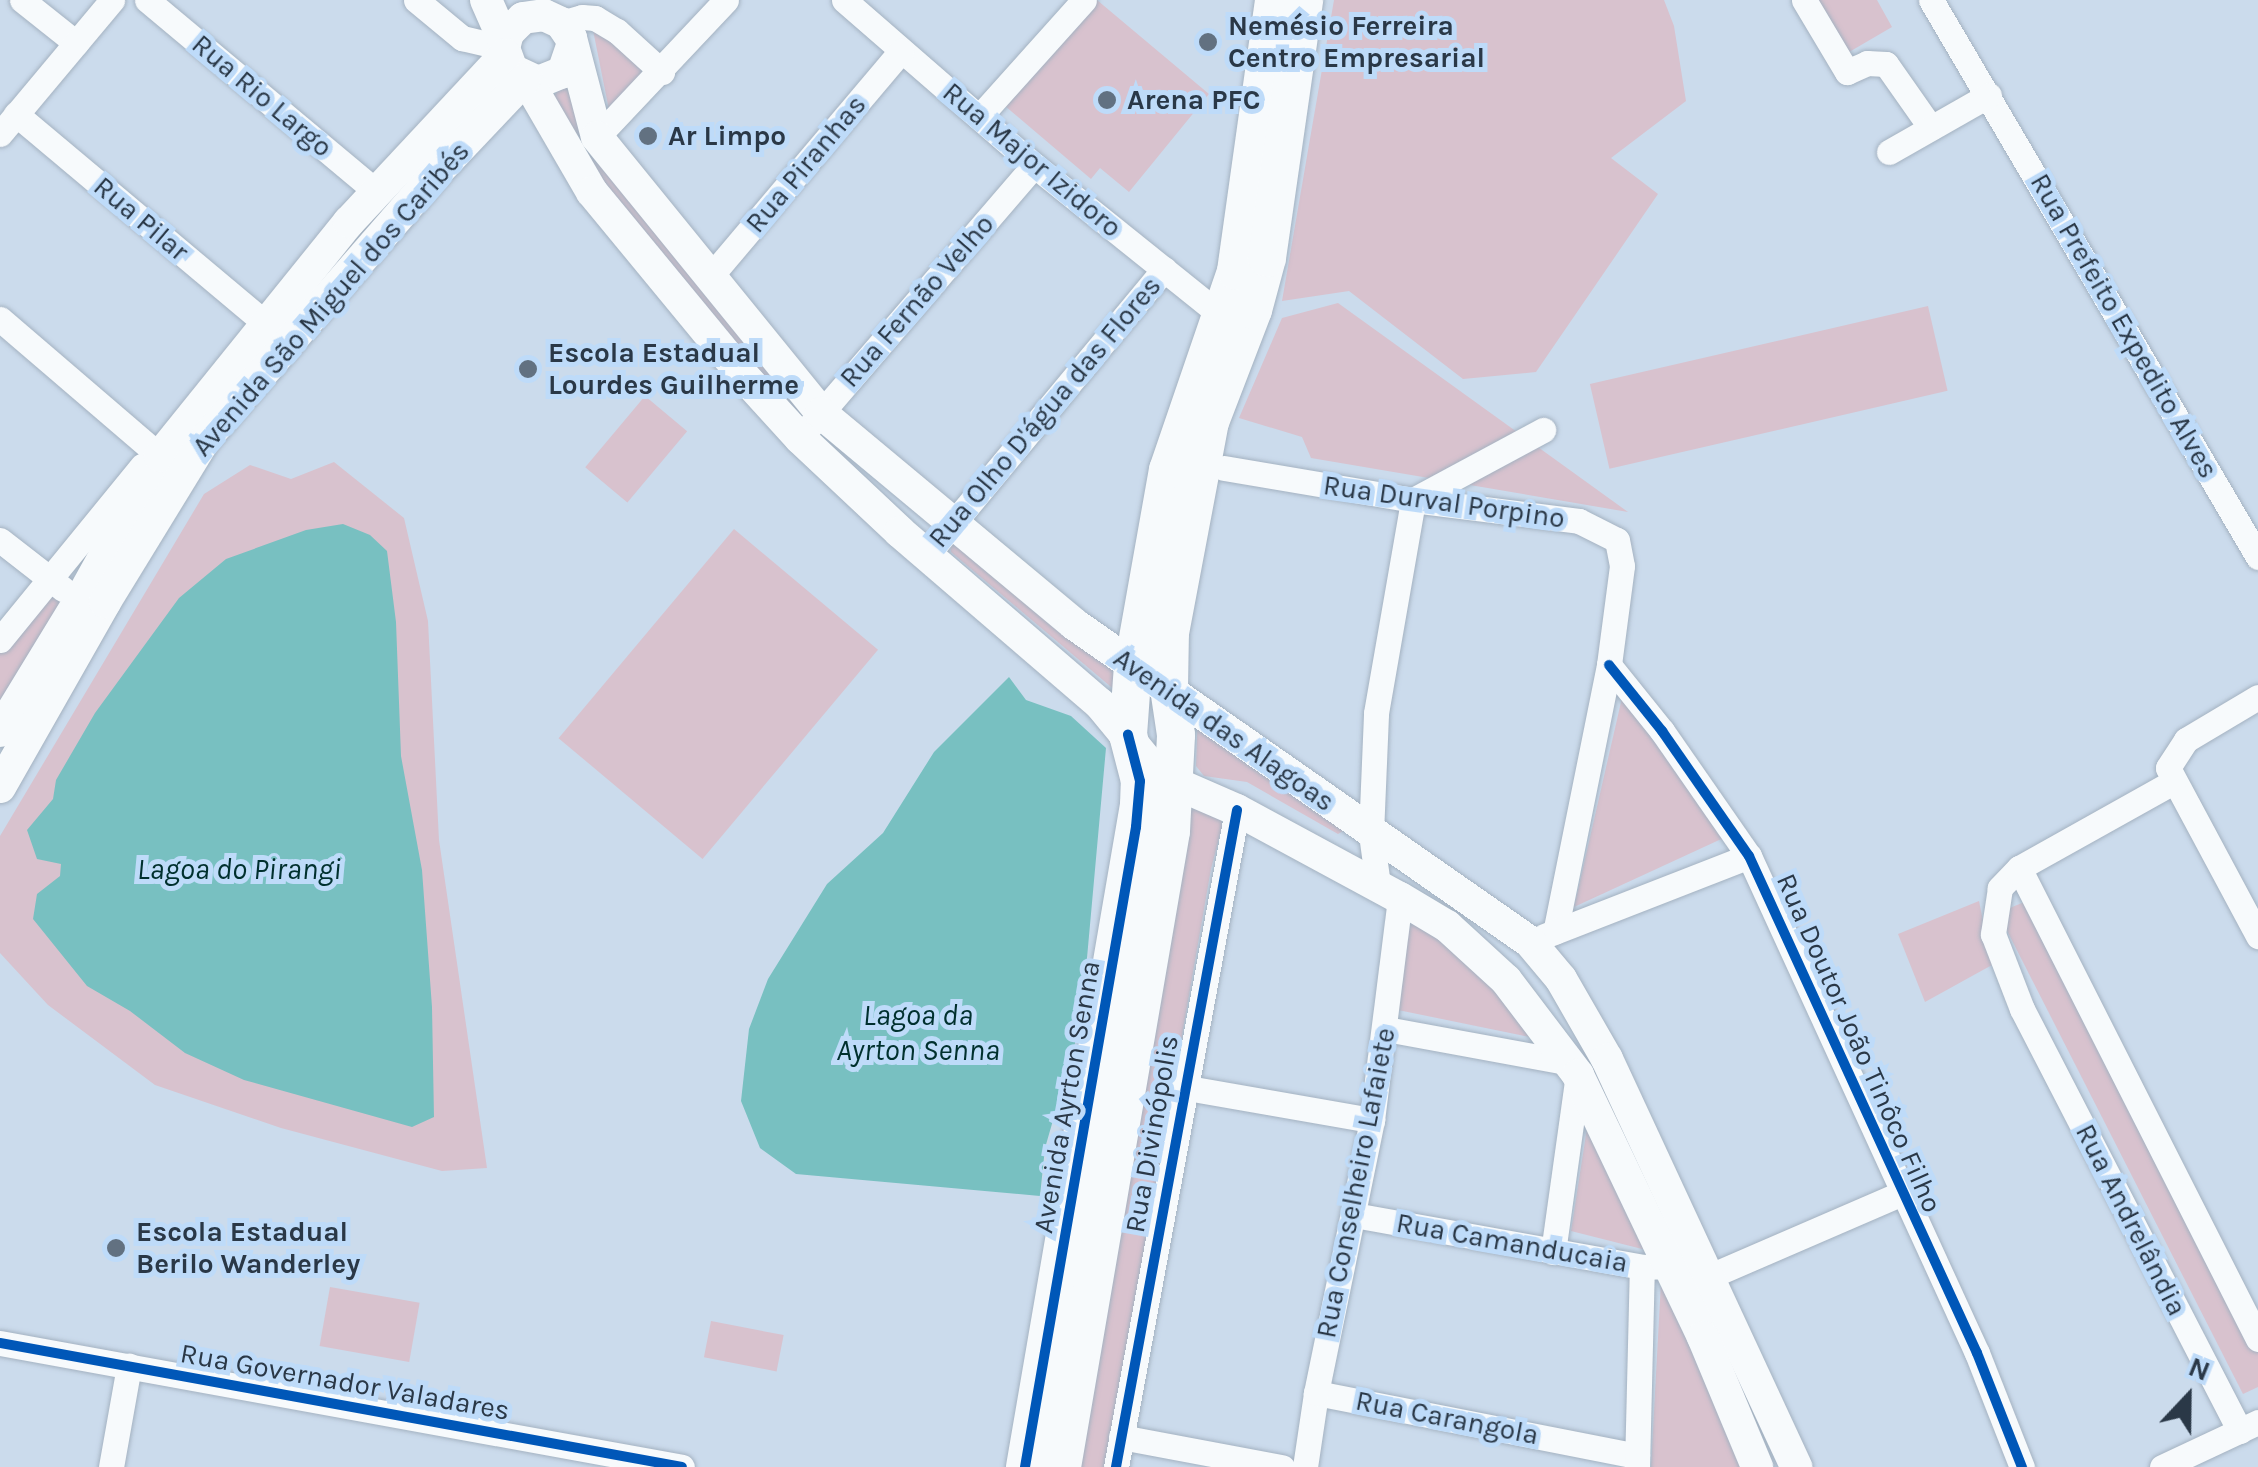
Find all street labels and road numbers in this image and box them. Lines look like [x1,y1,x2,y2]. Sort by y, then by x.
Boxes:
street label: Rua Rio Largo [185,28,339,164]
street label: Rua Major Izidoro [936,75,1128,245]
street label: Rua Piranhas [739,88,873,240]
street label: Avenida São Miguel dos Caribés [185,135,477,463]
street label: Rua Prefeito Expedito Alves [2023,168,2225,484]
street label: Rua Pilar [87,170,195,268]
street label: Rua Fernão Velho [833,208,1001,394]
street label: Rua Olho D'água das Flores [922,270,1168,554]
street label: Rua Durval Porpino [1321,468,1567,536]
street label: Avenida das Alagoas [1107,641,1341,819]
street label: Rua Doutor João Tinôco Filho [1769,868,1949,1218]
street label: Avenida Ayrton Senna [1026,958,1108,1236]
street label: Rua Conselheiro Lafaiete [1309,1025,1403,1341]
street label: Rua Divinópolis [1118,1033,1186,1235]
street label: Rua Andrelândia [2068,1118,2194,1322]
street label: Rua Camanducaia [1394,1206,1630,1280]
street label: Rua Governador Valadares [178,1336,512,1428]
street label: Rua Carangola [1353,1384,1541,1452]

